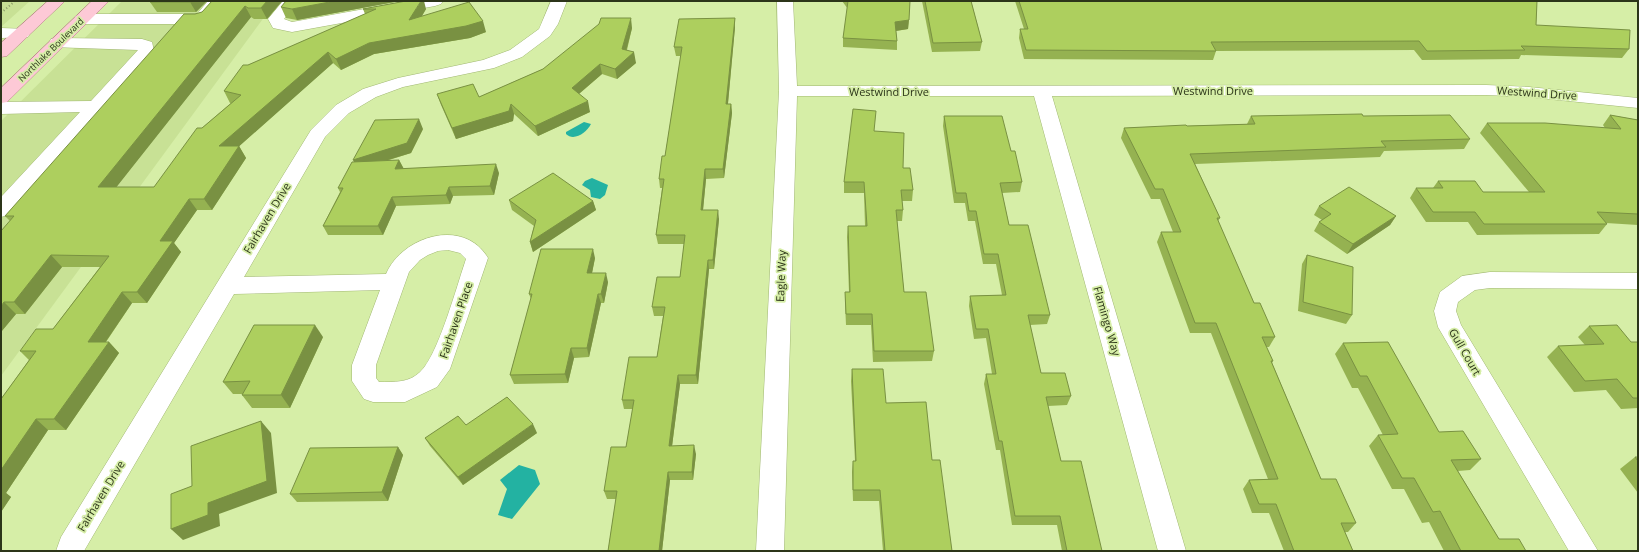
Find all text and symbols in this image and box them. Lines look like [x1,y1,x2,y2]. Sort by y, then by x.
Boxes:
street label: Northlake Boulevard [15,15,86,84]
street label: Westwind Drive [1497,82,1577,103]
street label: Westwind Drive [1173,83,1253,98]
street label: Westwind Drive [849,84,929,99]
street label: Fairhaven Drive [240,180,294,256]
street label: Eagle Way [772,249,789,302]
street label: Fairhaven Place [435,280,476,360]
street label: Flamingo Way [1090,284,1125,358]
street label: Gull Court [1446,326,1485,378]
street label: Fairhaven Drive [74,458,128,534]

